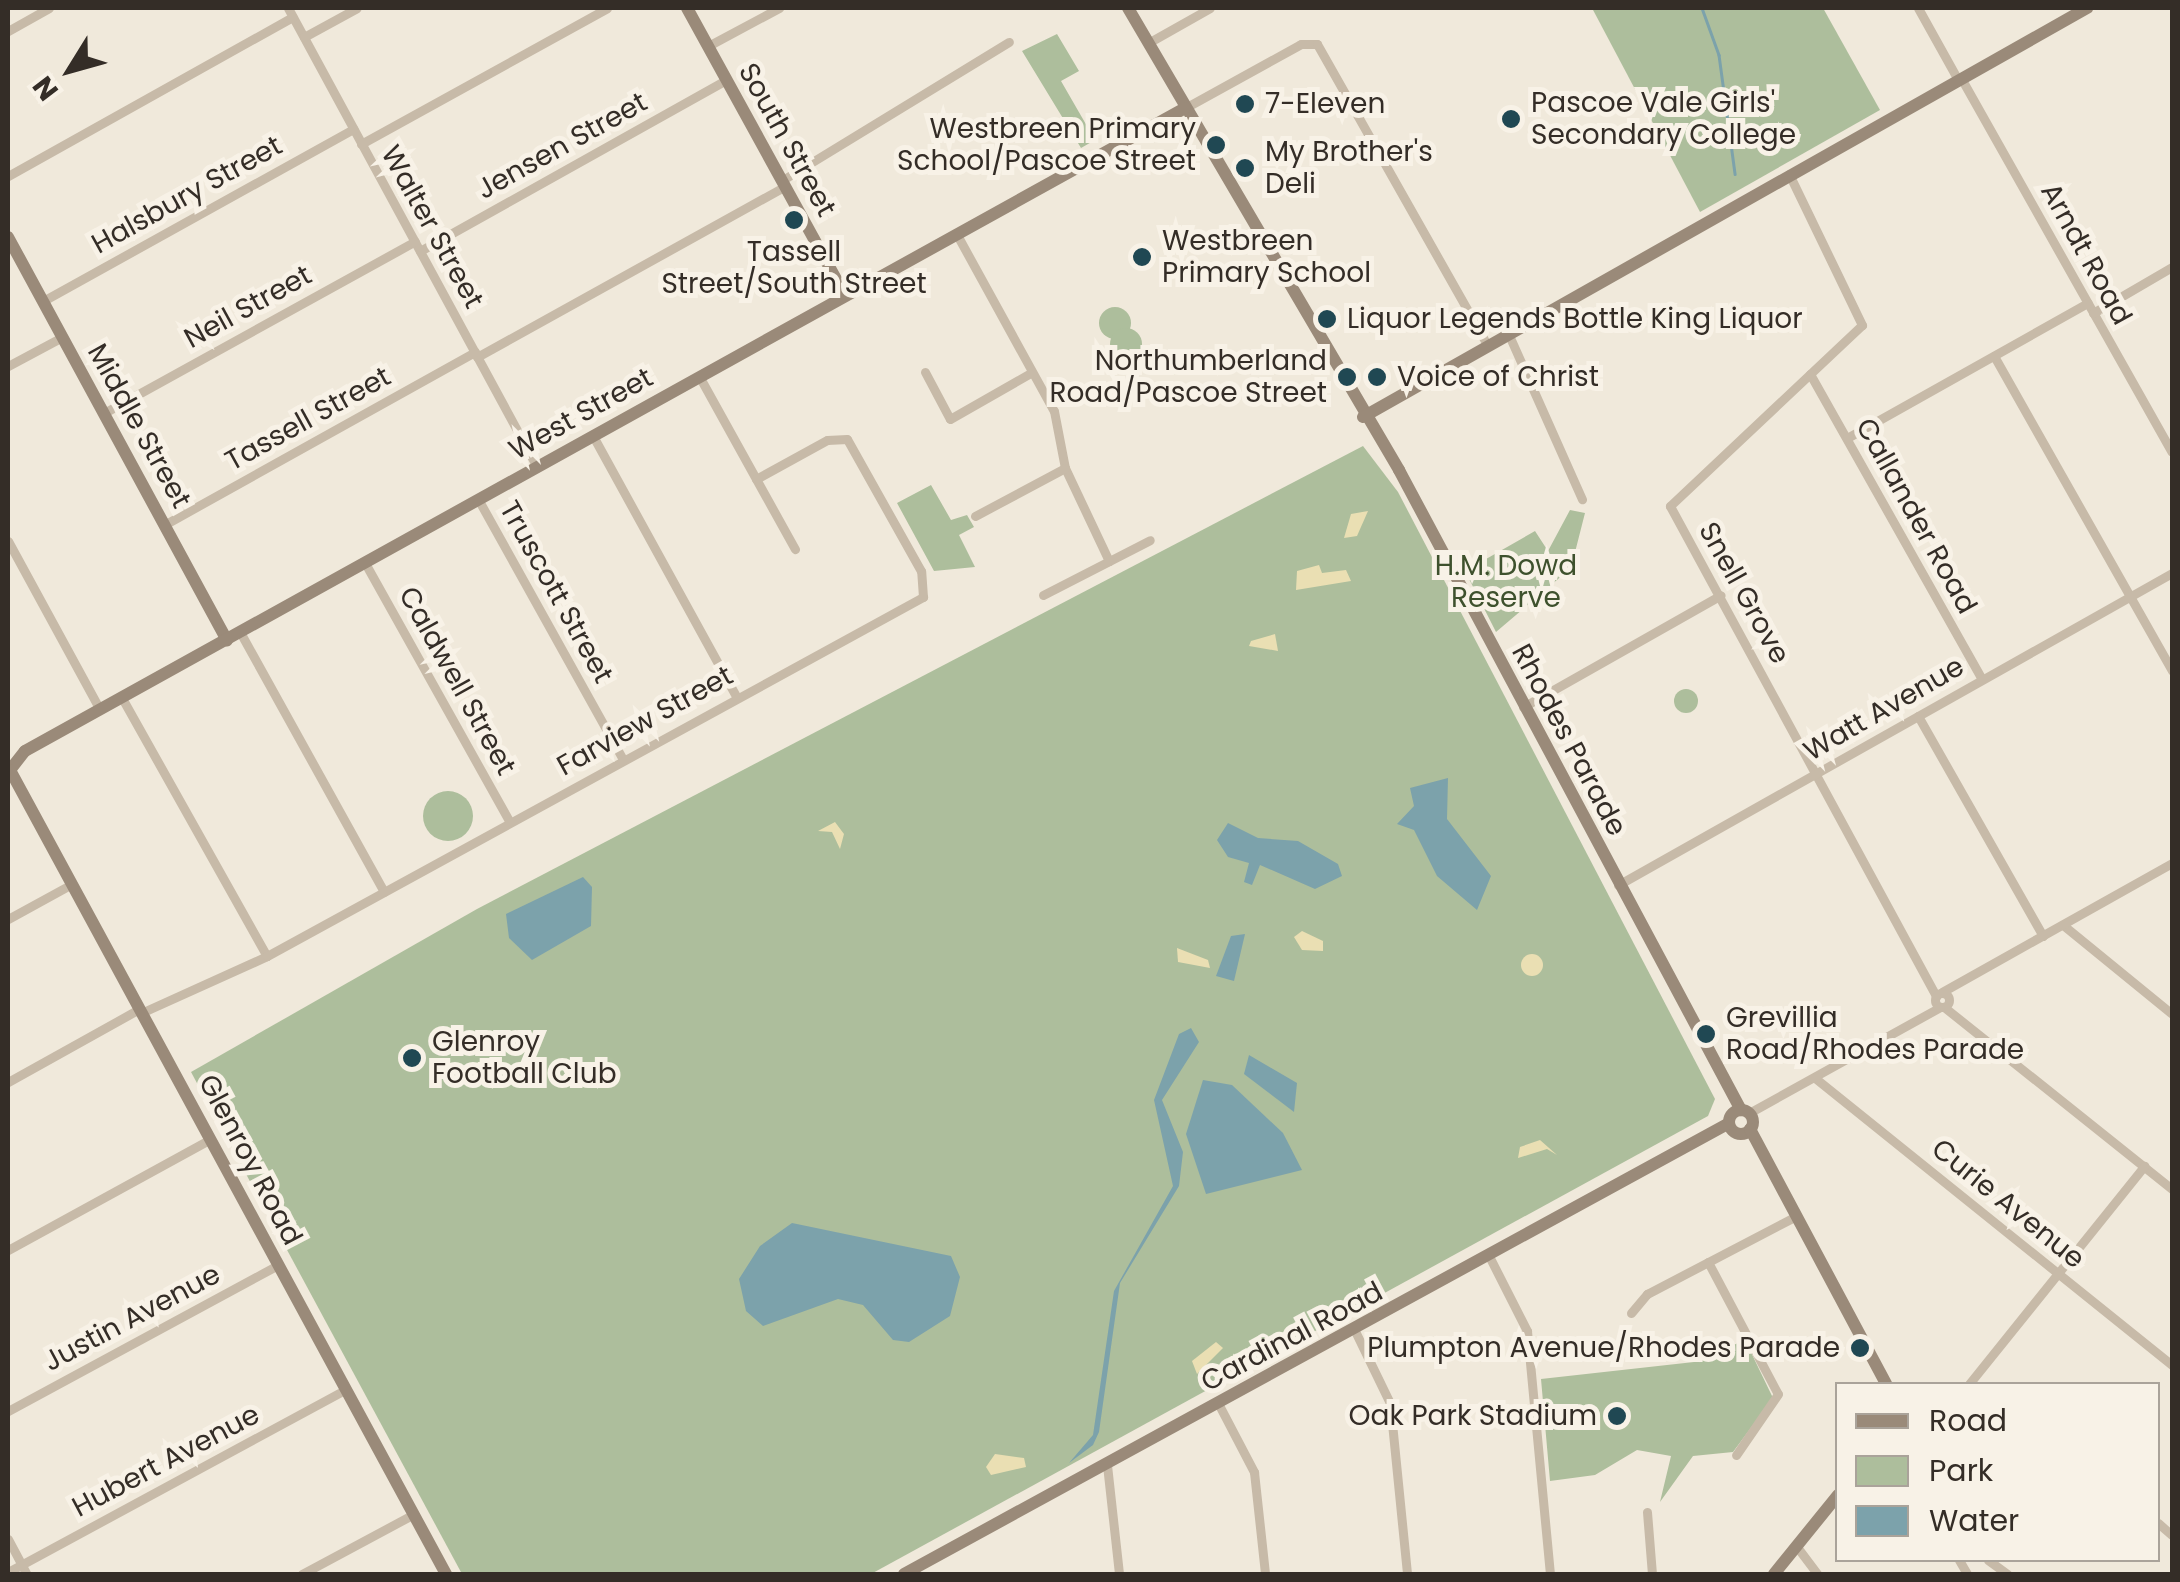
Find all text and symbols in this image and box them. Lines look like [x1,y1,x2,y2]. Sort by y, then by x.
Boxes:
north arrow [20,20,120,120]
street label: South Street [731,58,843,222]
text: N [24,68,68,109]
street label: Jensen Street [471,85,653,207]
place label: Pascoe Vale Girls' Secondary College [1531,86,1796,152]
place label: 7-Eleven [1265,87,1385,121]
marker: 7-Eleven [1234,93,1256,115]
marker: Pascoe Vale Girls' Secondary College [1500,108,1522,130]
place label: Westbreen Primary School/Pascoe Street [897,112,1196,178]
street label: Halsbury Street [86,129,288,261]
marker: Westbreen Primary School/Pascoe Street [1205,134,1227,156]
place label: My Brother's Deli [1265,135,1433,201]
street label: Walter Street [374,140,490,314]
marker: My Brother's Deli [1234,157,1256,179]
street label: Arndt Road [2033,177,2139,331]
marker: Tassell Street/South Street [783,209,805,231]
place label: Westbreen Primary School [1162,224,1371,290]
place label: Tassell Street/South Street [661,235,927,301]
marker: Westbreen Primary School [1131,246,1153,268]
street label: Neil Street [179,258,317,356]
place label: Liquor Legends Bottle King Liquor [1347,302,1803,336]
marker: Liquor Legends Bottle King Liquor [1316,308,1338,330]
street label: Middle Street [80,338,198,514]
place label: Northumberland Road/Pascoe Street [1049,344,1327,410]
street label: Tassell Street [219,360,397,478]
place label: Voice of Christ [1397,360,1599,394]
street label: West Street [503,361,659,467]
marker: Northumberland Road/Pascoe Street [1336,366,1358,388]
marker: Voice of Christ [1366,366,1388,388]
street label: Callander Road [1848,412,1984,620]
street label: Truscott Street [492,495,620,689]
street label: Snell Grove [1691,517,1797,669]
park label: H.M. Dowd Reserve [1435,549,1577,615]
street label: Caldwell Street [391,581,523,781]
street label: Rhodes Parade [1504,639,1634,841]
street label: Watt Avenue [1798,650,1970,768]
street label: Farview Street [551,659,739,783]
place label: Grevillia Road/Rhodes Parade [1726,1001,2024,1067]
marker: Grevillia Road/Rhodes Parade [1695,1023,1717,1045]
place label: Glenroy Football Club [432,1025,617,1091]
marker: Glenroy Football Club [401,1047,423,1069]
street label: Glenroy Road [191,1069,309,1251]
street label: Curie Avenue [1925,1132,2091,1276]
street label: Justin Avenue [38,1257,226,1379]
street label: Cardinal Road [1195,1275,1389,1399]
place label: Plumpton Avenue/Rhodes Parade [1367,1331,1840,1365]
marker: Plumpton Avenue/Rhodes Parade [1849,1337,1871,1359]
legend [1835,1382,2160,1562]
street label: Hubert Avenue [67,1398,265,1524]
place label: Oak Park Stadium [1349,1399,1597,1433]
text: Road [1929,1399,2007,1442]
marker: Oak Park Stadium [1606,1405,1628,1427]
text: Park [1929,1449,1993,1492]
text: Water [1929,1499,2019,1542]

